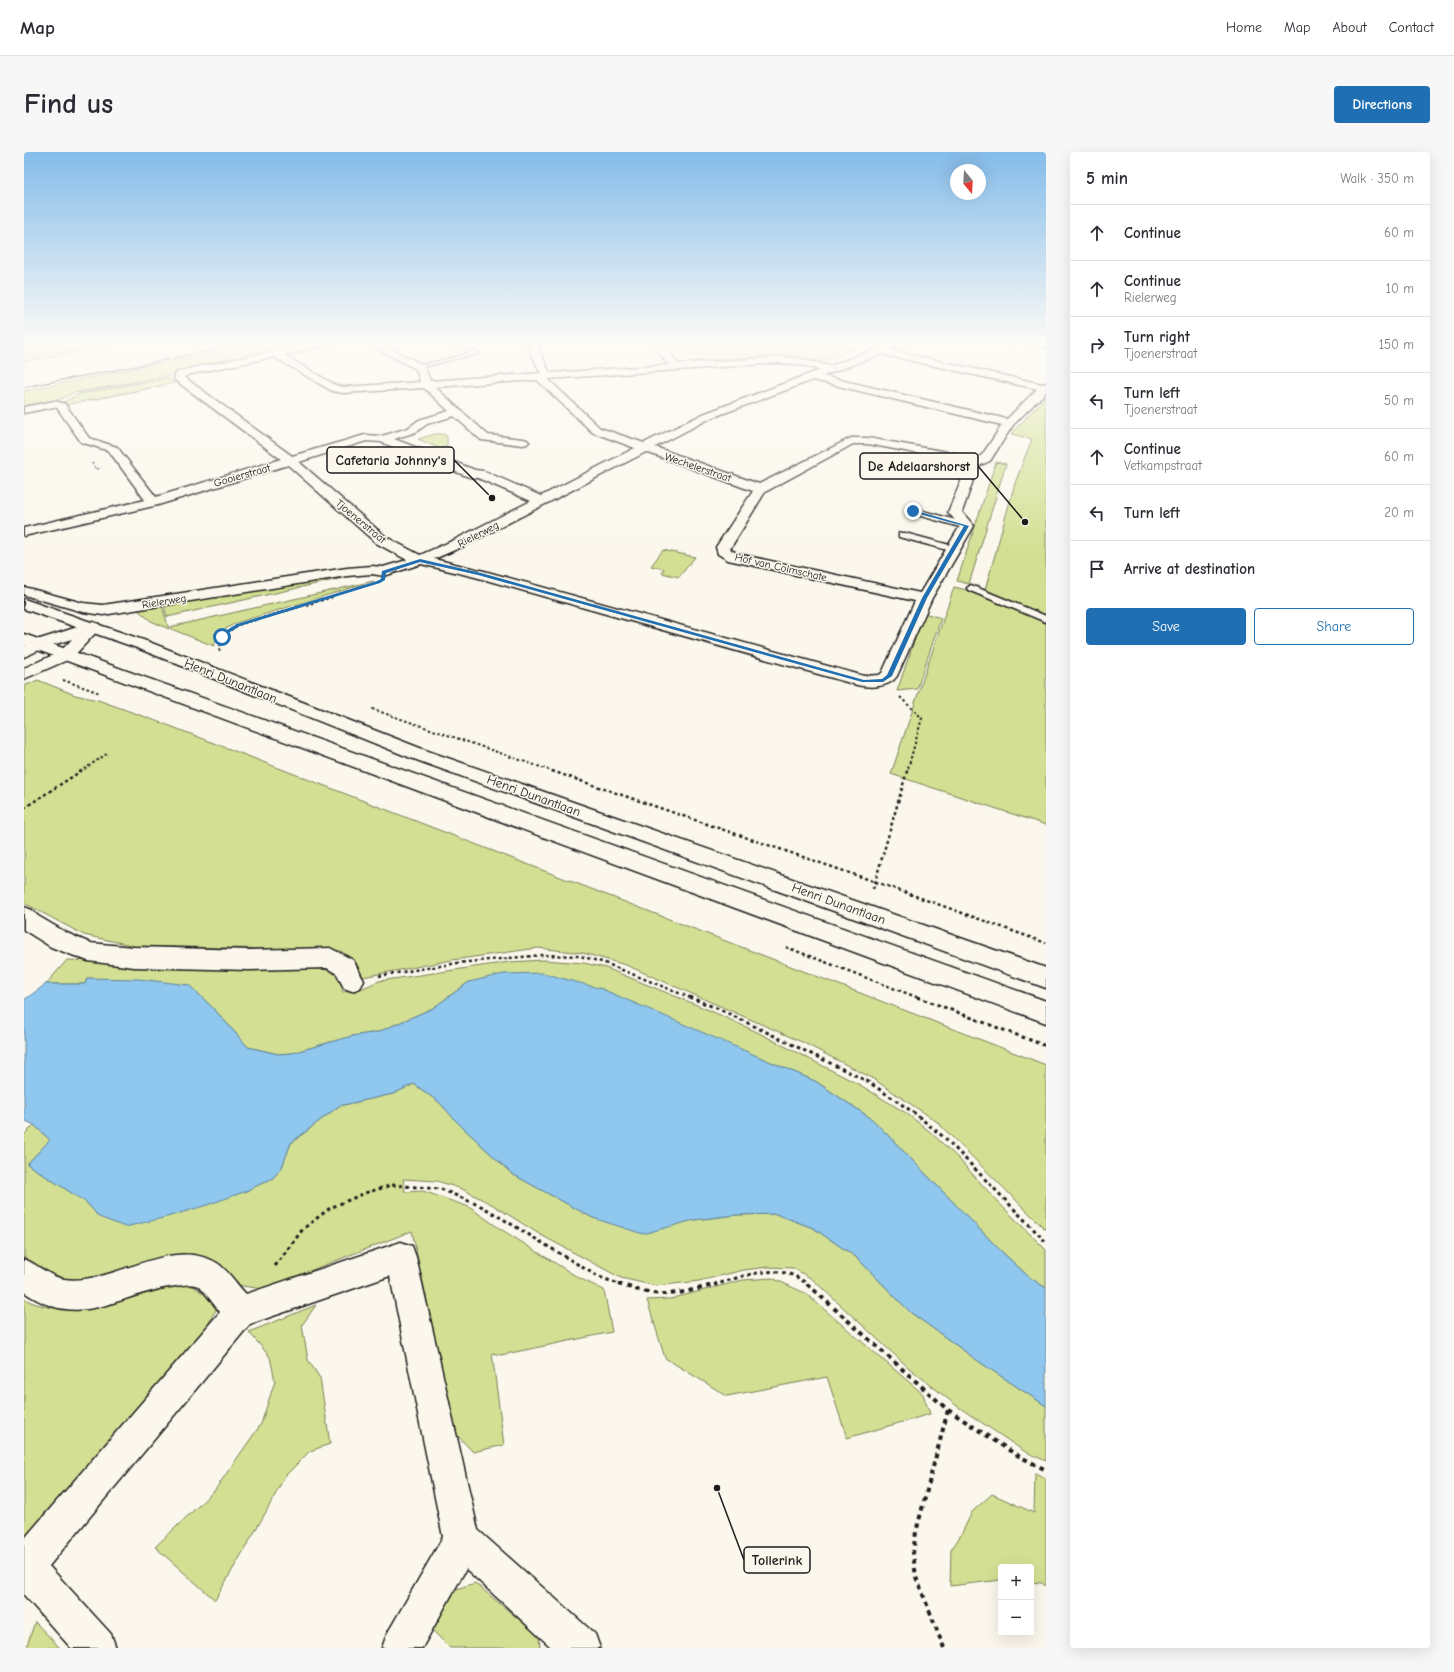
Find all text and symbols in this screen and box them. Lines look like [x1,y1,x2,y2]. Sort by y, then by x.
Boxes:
text: Map [20,17,55,39]
text: Home [1226,19,1262,36]
text: Map [1284,19,1310,36]
text: About [1332,19,1367,36]
text: Contact [1389,19,1434,36]
button: Directions [1334,86,1430,123]
text: Find us [24,88,113,120]
north arrow [950,164,986,200]
text: 5 min [1086,169,1128,188]
text: Walk · 350 m [1340,171,1414,186]
icon: ahead [1086,222,1108,244]
text: Continue [1124,224,1181,242]
text: 60 m [1384,225,1414,240]
text: Continue [1124,272,1181,290]
icon: ahead [1086,278,1108,300]
text: 10 m [1386,281,1414,296]
text: Rielerweg [1124,290,1177,305]
text: Turn right [1124,328,1190,346]
icon: right [1086,334,1108,356]
text: 150 m [1379,337,1414,352]
text: Tjoenerstraat [1124,346,1197,361]
text: Turn left [1124,384,1180,402]
icon: left [1086,390,1108,412]
text: 50 m [1384,393,1414,408]
text: Tjoenerstraat [1124,402,1197,417]
text: Continue [1124,440,1181,458]
icon: ahead [1086,446,1108,468]
callout: Cafetaria Johnny's [327,447,454,473]
text: 60 m [1384,449,1414,464]
street label: Wechelerstraat [663,450,734,485]
text: Cafetaria Johnny's [336,452,446,469]
callout: De Adelaarshorst [860,453,978,479]
text: De Adelaarshorst [868,458,971,475]
text: Vetkampstraat [1124,458,1202,473]
street label: Gooierstraat [212,461,273,490]
street label: Tjoenerstraat [333,496,389,547]
route end [904,502,922,520]
icon: left [1086,502,1108,524]
text: Turn left [1124,504,1180,522]
text: 20 m [1384,505,1414,520]
street label: Rielerweg [455,519,501,550]
street label: Hof van Colmschate [734,551,829,585]
icon: arrive [1086,558,1108,580]
text: Arrive at destination [1124,560,1255,578]
street label: Rielerweg [141,592,187,611]
button: Save [1086,608,1246,645]
button: Share [1254,608,1414,645]
route start [213,628,231,646]
street label: Henri Dunantlaan [182,655,279,706]
street label: Henri Dunantlaan [485,772,583,819]
street label: Henri Dunantlaan [790,880,888,927]
callout: Tollerink [744,1547,810,1573]
text: Tollerink [752,1552,802,1569]
map controls [998,1564,1034,1636]
button: + [998,1564,1034,1600]
button: − [998,1600,1034,1636]

